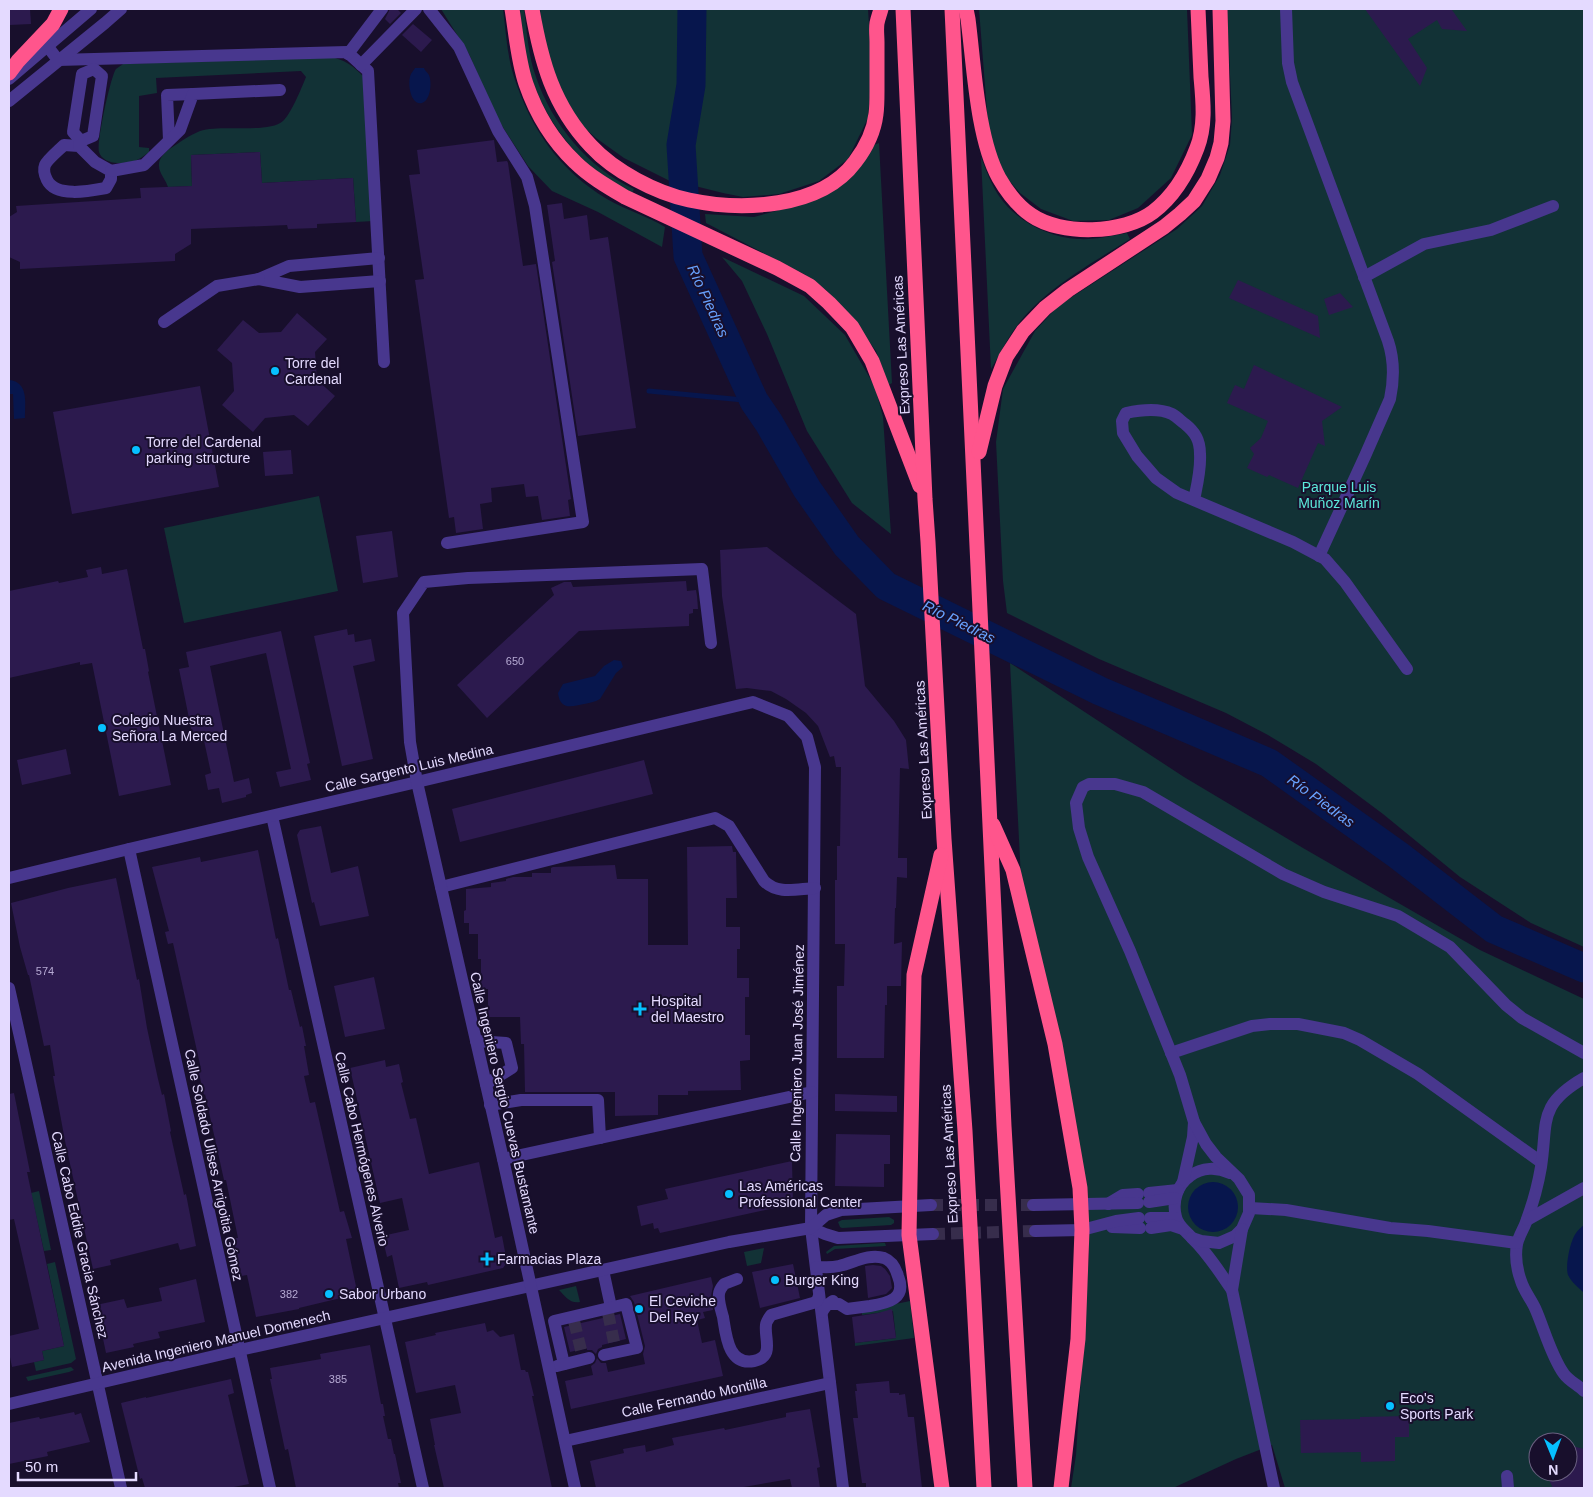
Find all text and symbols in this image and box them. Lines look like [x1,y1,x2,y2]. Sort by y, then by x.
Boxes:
water label: Río Piedras [684,262,733,340]
street label: Expreso Las Américas [889,275,913,415]
place label: Torre del Cardenal [285,355,342,387]
marker: Torre del Cardenal [269,365,281,377]
place label: Torre del Cardenal parking structure [146,434,261,466]
marker: Torre del Cardenal parking structure [130,444,142,456]
park label: Parque Luis Muñoz Marín [1298,479,1380,511]
water label: Río Piedras [920,597,999,647]
house number: 650 [506,655,524,667]
street label: Expreso Las Américas [911,680,935,820]
place label: Colegio Nuestra Señora La Merced [112,712,227,744]
marker: Colegio Nuestra Señora La Merced [96,722,108,734]
street label: Calle Sargento Luis Medina [323,741,495,795]
water label: Río Piedras [1285,771,1358,831]
street label: Calle Ingeniero Juan José Jiménez [787,944,807,1162]
house number: 574 [36,965,54,977]
street label: Calle Ingeniero Sergio Cuevas Bustamante [467,970,543,1236]
place label: Hospital del Maestro [651,993,724,1025]
marker: Hospital del Maestro [633,1002,647,1016]
street label: Calle Soldado Ulises Arrigoitia Gómez [182,1048,246,1282]
street label: Calle Cabo Hermógenes Alverio [332,1050,392,1248]
street label: Expreso Las Américas [937,1084,961,1224]
street label: Calle Cabo Eddie Gracia Sánchez [48,1130,112,1340]
place label: Las Américas Professional Center [739,1178,862,1210]
marker: Las Américas Professional Center [723,1188,735,1200]
place label: Farmacias Plaza [497,1251,601,1267]
marker: Farmacias Plaza [481,1253,493,1265]
place label: Burger King [785,1272,859,1288]
marker: Burger King [769,1274,781,1286]
place label: Sabor Urbano [339,1286,426,1302]
house number: 382 [280,1288,298,1300]
marker: Sabor Urbano [323,1288,335,1300]
place label: El Ceviche Del Rey [649,1293,716,1325]
marker: El Ceviche Del Rey [633,1303,645,1315]
street label: Avenida Ingeniero Manuel Domenech [100,1307,332,1375]
house number: 385 [329,1373,347,1385]
street label: Calle Fernando Montilla [620,1374,768,1420]
place label: Eco's Sports Park [1400,1390,1474,1422]
marker: Eco's Sports Park [1384,1400,1396,1412]
north arrow [1528,1432,1578,1482]
scale bar [18,1450,135,1482]
text: 50 m [25,1458,58,1475]
text: N [1548,1462,1558,1478]

